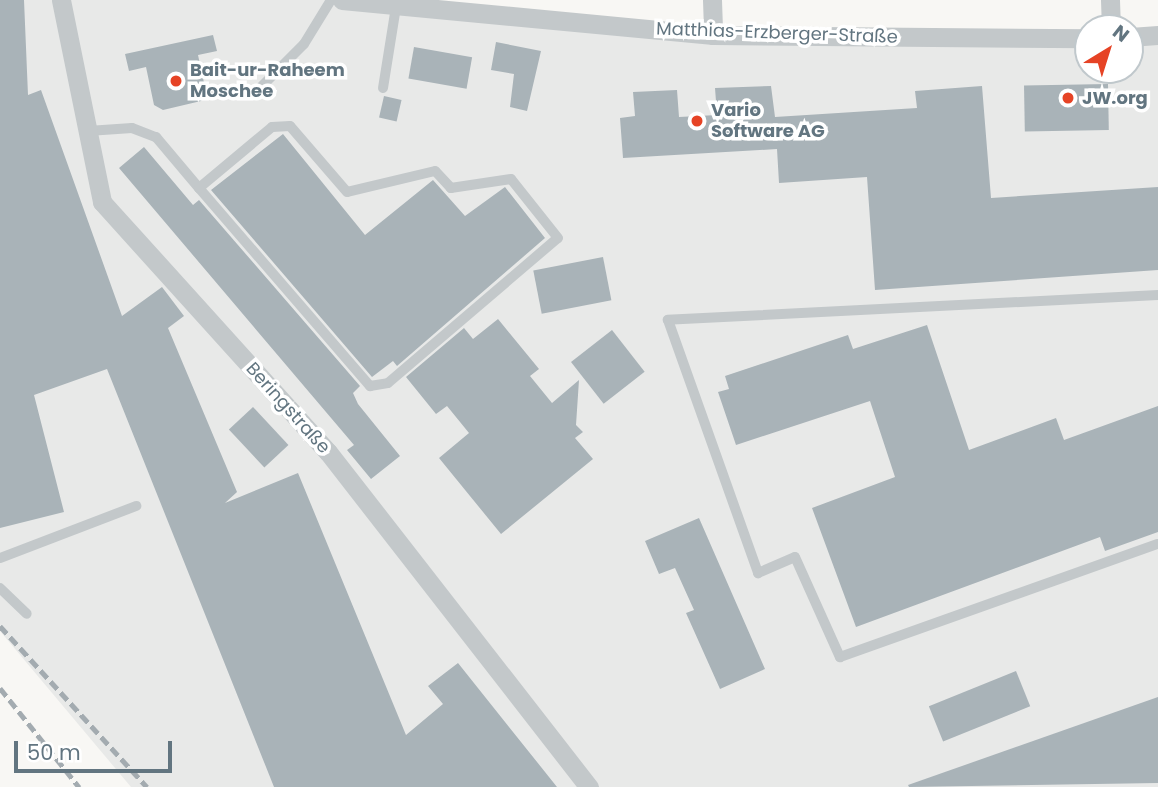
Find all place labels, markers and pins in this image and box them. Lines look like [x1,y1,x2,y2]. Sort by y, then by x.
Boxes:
place label: Bait-ur-Raheem Moschee [190,60,345,102]
marker: Bait-ur-Raheem Moschee [168,73,184,89]
place label: JW.org [1082,87,1148,109]
marker: JW.org [1060,90,1076,106]
place label: Vario Software AG [711,100,825,142]
marker: Vario Software AG [689,113,705,129]

